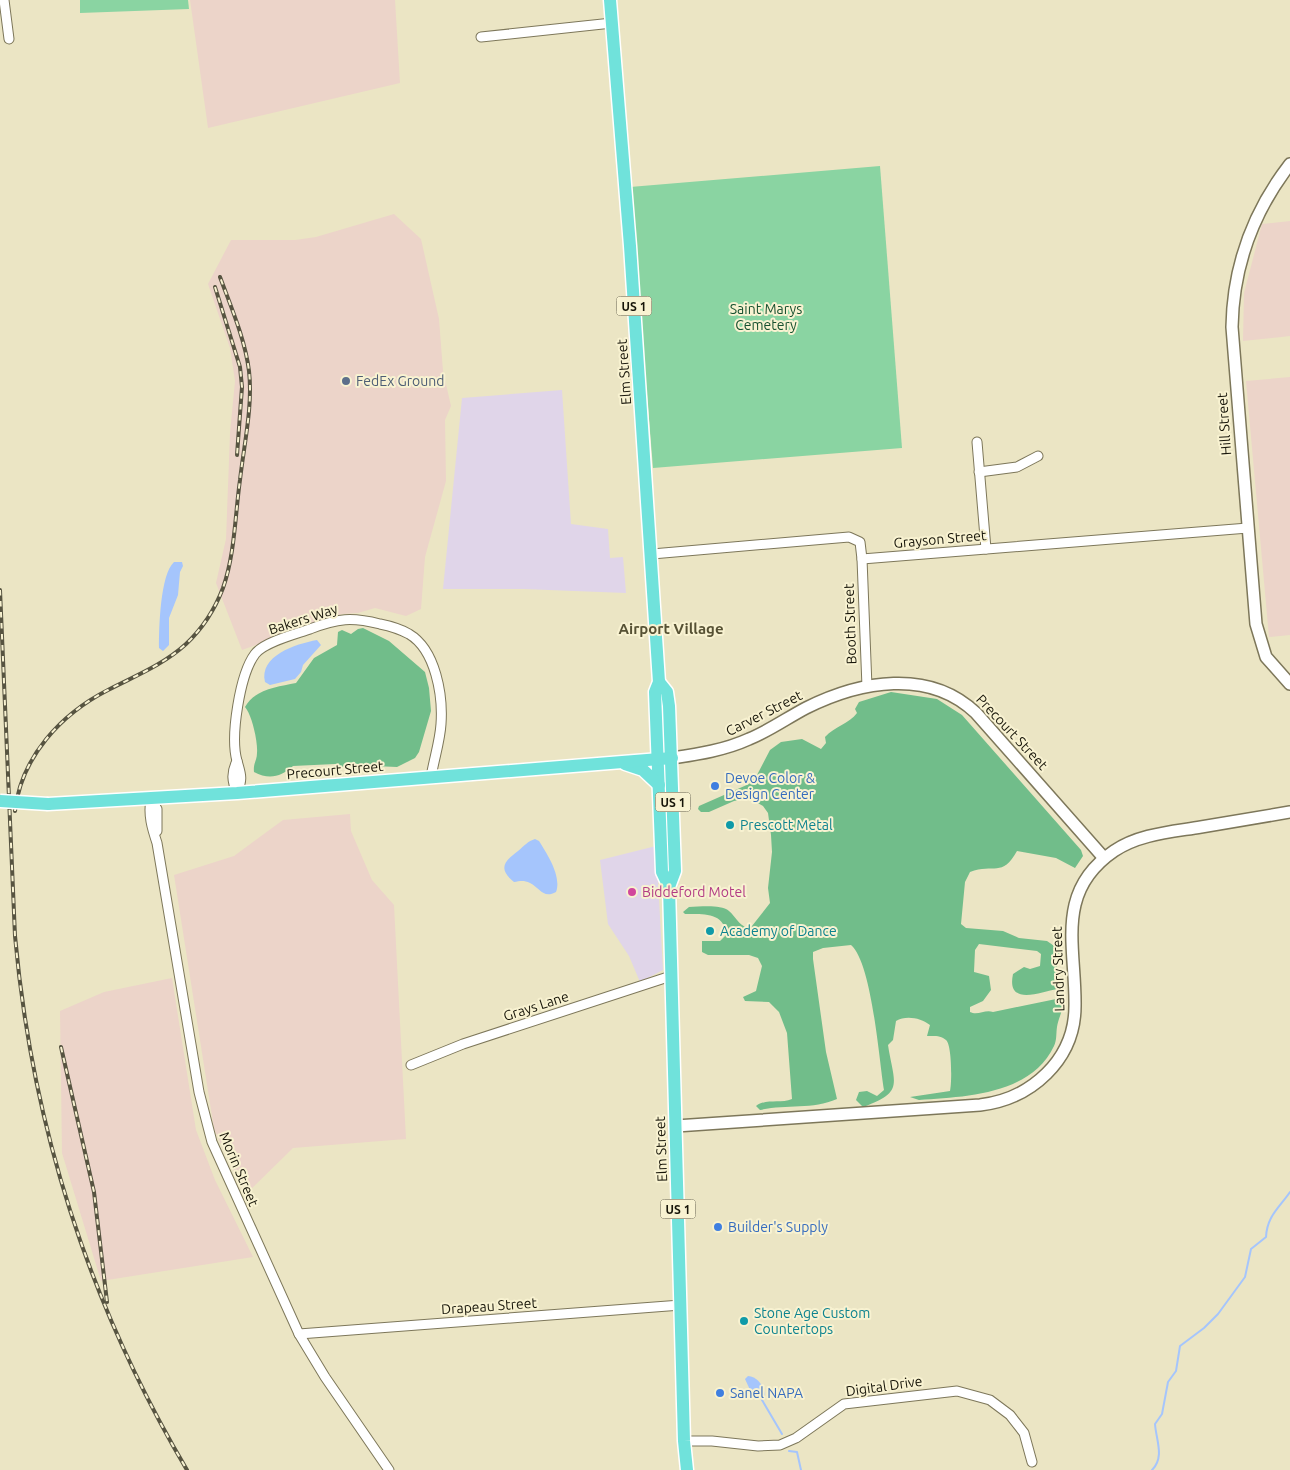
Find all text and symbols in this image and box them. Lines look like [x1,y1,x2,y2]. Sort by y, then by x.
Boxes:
road number: US 1 [616,296,652,316]
park label: Saint Marys Cemetery [730,301,802,333]
street label: Elm Street [614,338,634,405]
place label: FedEx Ground [356,373,444,389]
marker: FedEx Ground [340,375,352,387]
street label: Hill Street [1214,392,1234,456]
street label: Grayson Street [893,527,988,551]
street label: Booth Street [841,583,859,665]
street label: Bakers Way [266,600,340,638]
district label: Airport Village [618,620,724,637]
street label: Carver Street [723,687,805,739]
street label: Precourt Street [973,691,1051,773]
street label: Precourt Street [286,758,385,782]
place label: Devoe Color & Design Center [725,770,816,802]
marker: Devoe Color & Design Center [709,780,721,792]
road number: US 1 [656,792,690,812]
place label: Prescott Metal [740,817,833,833]
marker: Prescott Metal [724,819,736,831]
place label: Biddeford Motel [642,884,746,900]
marker: Biddeford Motel [626,886,638,898]
place label: Academy of Dance [720,923,837,939]
marker: Academy of Dance [704,925,716,937]
street label: Landry Street [1049,926,1067,1012]
street label: Grays Lane [501,988,571,1024]
street label: Elm Street [652,1115,670,1182]
street label: Morin Street [216,1129,262,1209]
road number: US 1 [660,1200,696,1218]
place label: Builder's Supply [728,1219,828,1235]
marker: Builder's Supply [712,1221,724,1233]
street label: Drapeau Street [441,1295,538,1317]
place label: Stone Age Custom Countertops [754,1305,870,1337]
marker: Stone Age Custom Countertops [738,1315,750,1327]
street label: Digital Drive [845,1373,923,1399]
place label: Sanel NAPA [730,1385,803,1401]
marker: Sanel NAPA [714,1387,726,1399]

